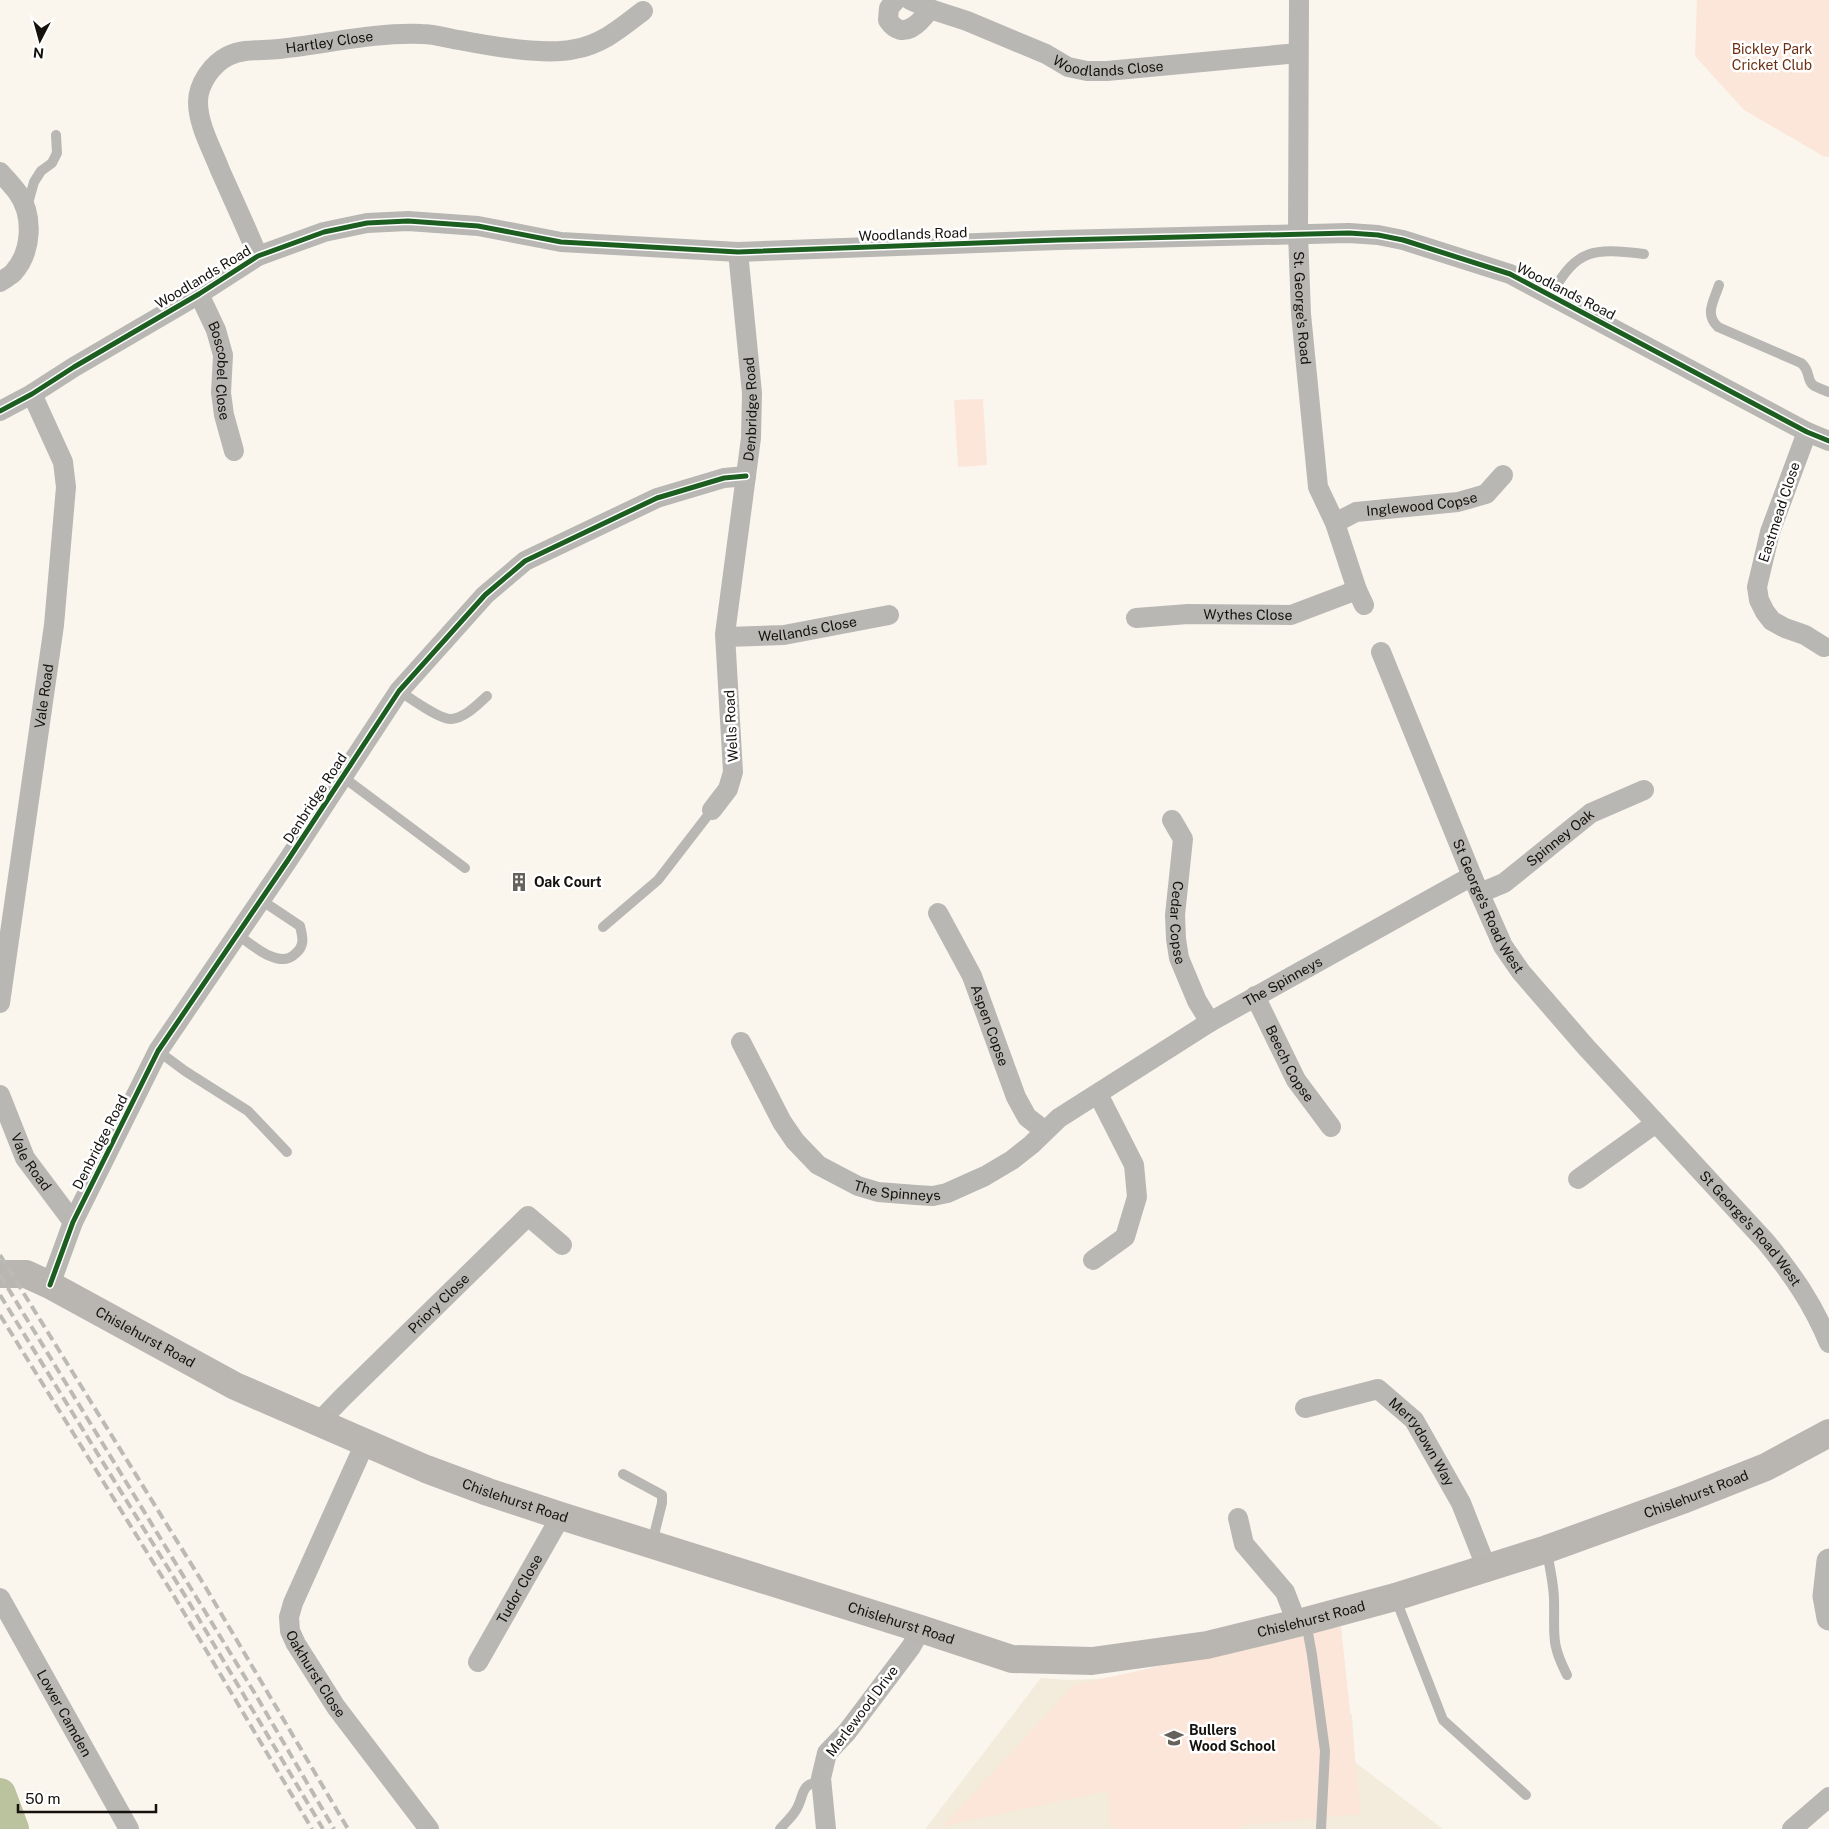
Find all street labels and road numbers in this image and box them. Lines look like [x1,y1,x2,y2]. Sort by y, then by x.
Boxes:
street label: Hartley Close [285,28,374,56]
street label: Woodlands Close [1050,52,1164,79]
street label: Woodlands Road [858,224,968,244]
street label: Woodlands Road [152,242,254,312]
street label: St. George's Road [1291,251,1314,365]
street label: Woodlands Road [1514,259,1618,323]
street label: Boscobel Close [205,318,233,422]
street label: Denbridge Road [740,356,760,462]
street label: Eastmead Close [1755,460,1803,564]
street label: Inglewood Copse [1366,489,1479,519]
street label: Wythes Close [1203,606,1293,623]
street label: Wellands Close [758,613,858,644]
street label: Vale Road [31,663,56,729]
street label: Wells Road [721,689,741,763]
street label: Denbridge Road [280,750,350,846]
street label: Spinney Oak [1523,806,1597,870]
street label: St George's Road West [1450,837,1527,976]
street label: Cedar Copse [1167,880,1189,967]
street label: The Spinneys [1241,953,1325,1010]
street label: Aspen Copse [968,982,1012,1068]
street label: Beech Copse [1262,1023,1317,1105]
street label: Denbridge Road [69,1092,131,1192]
street label: Vale Road [8,1131,55,1194]
street label: St George's Road West [1696,1167,1804,1289]
street label: The Spinneys [852,1177,942,1204]
street label: Priory Close [405,1270,473,1337]
street label: Chislehurst Road [93,1303,198,1371]
street label: Merrydown Way [1386,1394,1458,1489]
street label: Chislehurst Road [1642,1467,1751,1521]
street label: Chislehurst Road [460,1475,570,1526]
street label: Tudor Close [493,1551,546,1627]
street label: Chislehurst Road [1256,1597,1367,1641]
street label: Chislehurst Road [846,1599,956,1647]
street label: Oakhurst Close [283,1628,349,1721]
street label: Merlewood Drive [823,1662,901,1759]
street label: Lower Camden [34,1667,95,1760]

